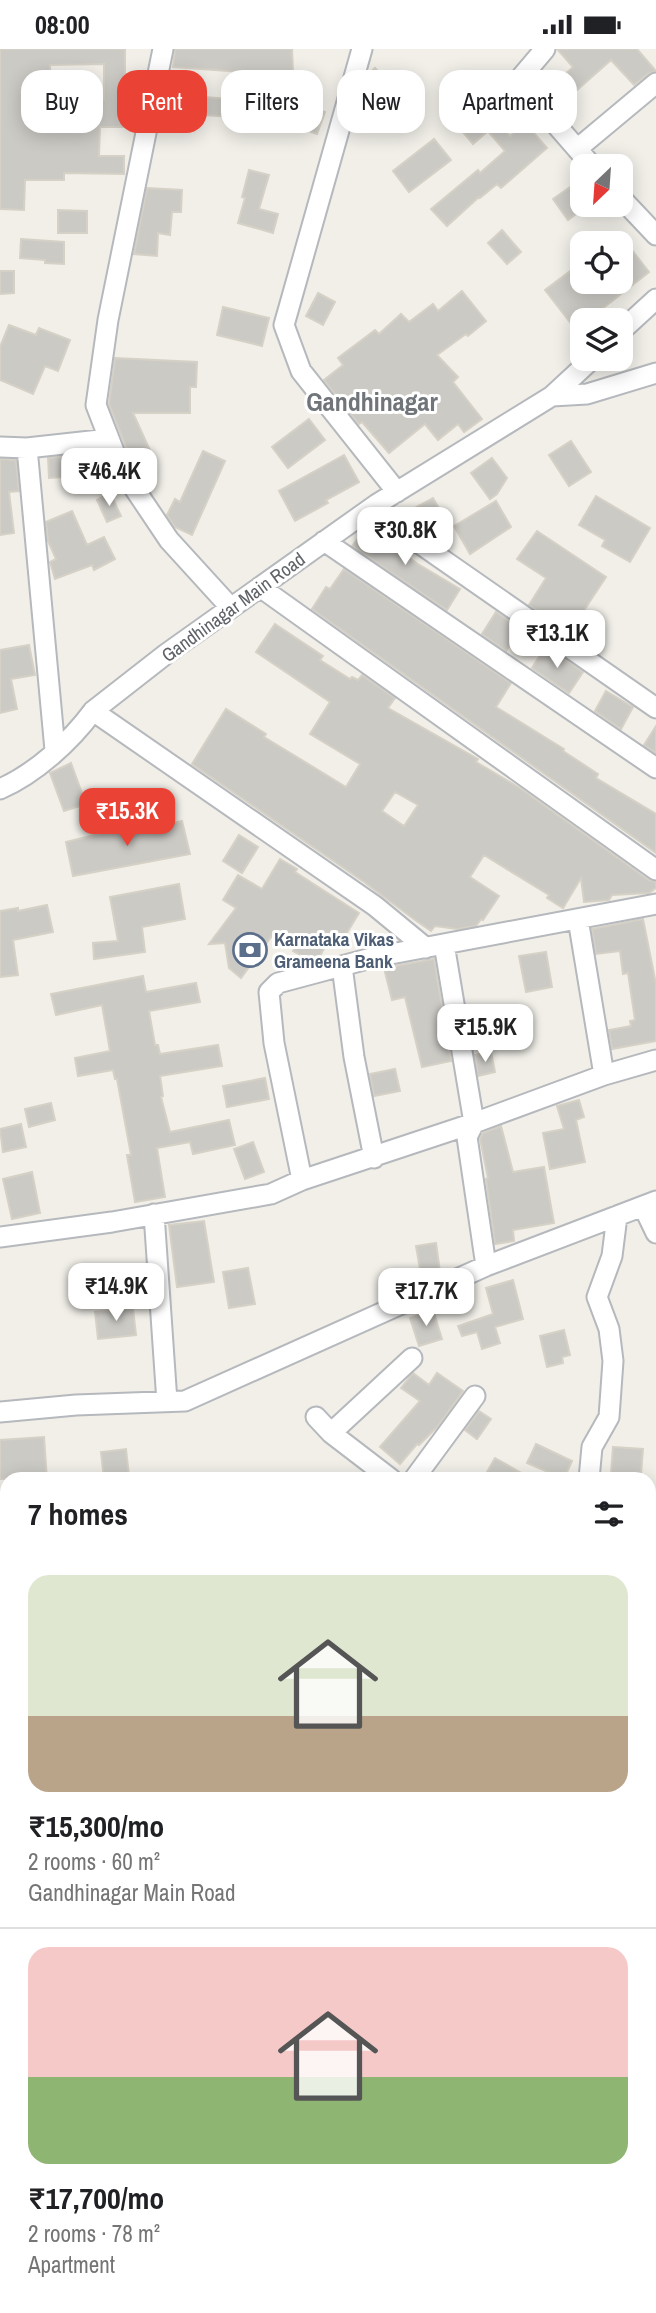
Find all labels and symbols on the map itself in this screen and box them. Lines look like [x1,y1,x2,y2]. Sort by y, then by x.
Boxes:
north arrow [570,154,634,217]
district label: Gandhinagar [306,384,438,419]
pin: ₹46.4K [52,449,166,508]
pin: ₹30.8K [348,507,462,567]
street label: Gandhinagar Main Road [156,546,310,668]
pin: ₹13.1K [500,611,614,670]
pin: ₹15.3K [70,789,184,848]
place label: Karnataka Vikas Grameena Bank [274,926,394,974]
bank icon: Karnataka Vikas Grameena Bank [231,931,269,969]
pin: ₹15.9K [428,1005,542,1064]
pin: ₹14.9K [59,1263,173,1323]
pin: ₹17.7K [369,1269,483,1328]

